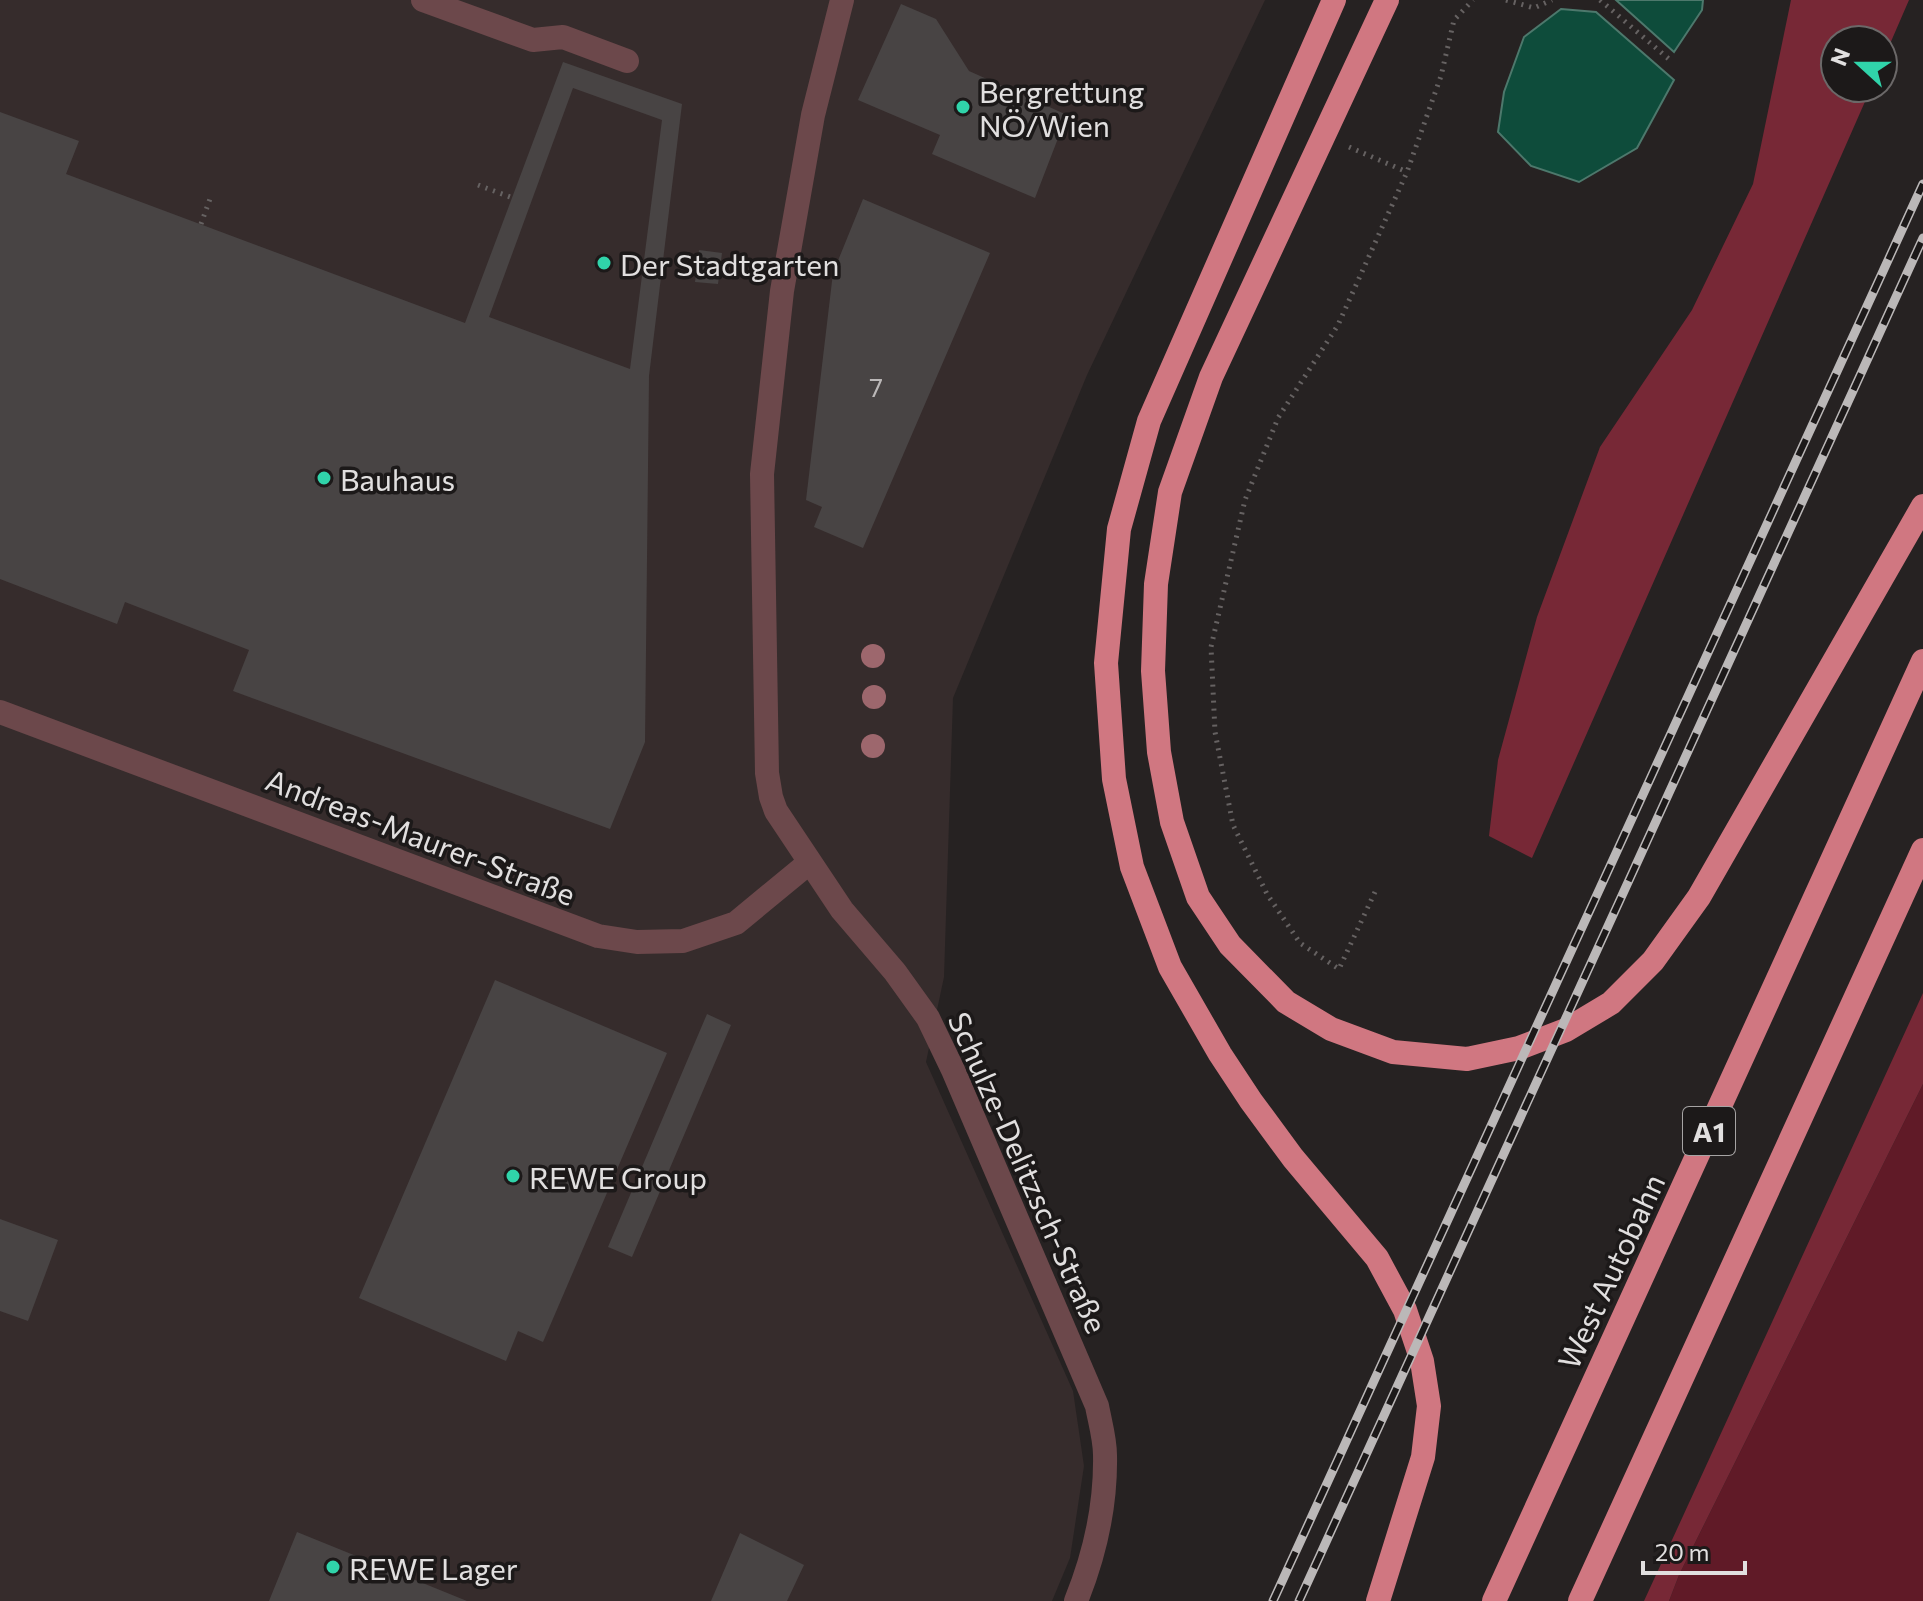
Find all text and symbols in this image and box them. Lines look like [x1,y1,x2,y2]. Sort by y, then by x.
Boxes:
north arrow [1819,24,1899,104]
text: N [1824,44,1855,69]
place label: Bergrettung NÖ/Wien [979,72,1144,143]
marker: Bergrettung NÖ/Wien [954,98,972,116]
place label: Der Stadtgarten [620,245,839,282]
marker: Der Stadtgarten [595,254,613,272]
house number: 7 [869,371,883,402]
place label: Bauhaus [340,460,455,497]
marker: Bauhaus [315,469,333,487]
street label: Andreas-Maurer-Straße [261,760,581,912]
street label: Schulze-Delitzsch-Straße [941,1006,1117,1338]
road number: A1 [1683,1107,1735,1155]
place label: REWE Group [529,1158,707,1195]
marker: REWE Group [504,1167,522,1185]
street label: West Autobahn [1549,1168,1671,1374]
scale bar [1643,1525,1745,1575]
text: 20 m [1655,1537,1709,1566]
place label: REWE Lager [349,1549,518,1586]
marker: REWE Lager [324,1558,342,1576]

